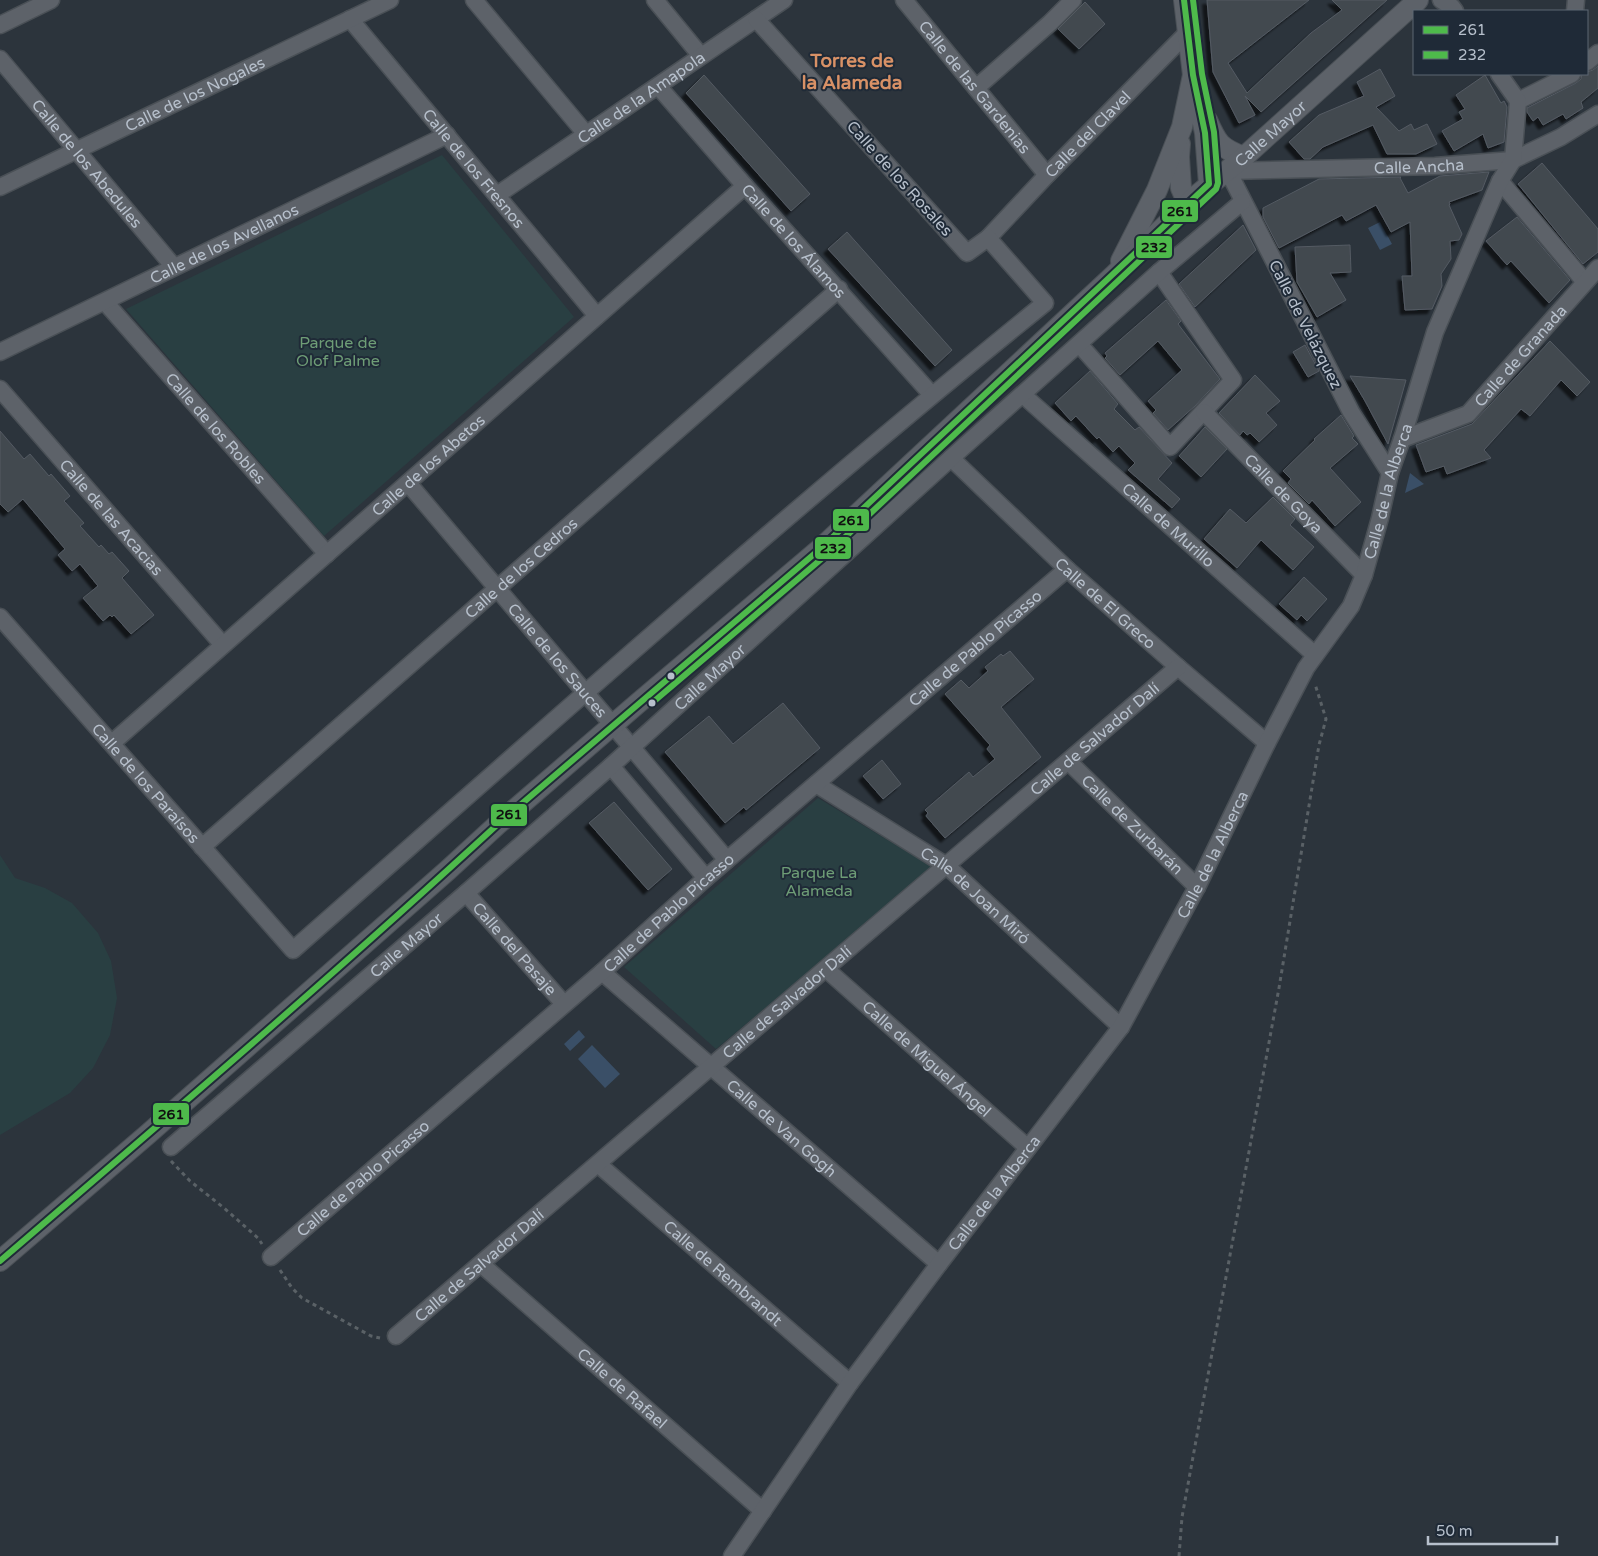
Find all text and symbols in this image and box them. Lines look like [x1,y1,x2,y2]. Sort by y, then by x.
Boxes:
legend [1413,10,1588,75]
street label: Calle de las Gardenias [914,17,1034,158]
text: 261 [1458,21,1486,39]
text: 232 [1458,46,1486,64]
street label: Calle de la Amapola [574,48,709,149]
district label: Torres de la Alameda [802,50,902,94]
street label: Calle de los Nogales [122,53,268,136]
street label: Calle del Clavel [1041,87,1135,182]
street label: Calle de los Abedules [27,95,146,232]
street label: Calle Mayor [1231,96,1312,172]
street label: Calle de los Fresnos [418,105,529,233]
street label: Calle de los Rosales [842,117,956,241]
street label: Calle Ancha [1374,155,1465,178]
street label: Calle de los Álamos [737,180,850,303]
line badge: 261 [1161,199,1199,223]
street label: Calle de los Avellanos [147,200,302,289]
text: 261 [1167,203,1193,220]
line badge: 232 [1135,235,1173,259]
text: 232 [1141,239,1167,256]
street label: Calle de Velázquez [1264,257,1346,392]
street label: Calle de Granada [1470,301,1572,411]
park label: Parque de Olof Palme [296,333,380,371]
street label: Calle de los Robles [161,369,270,489]
street label: Calle de los Abetos [368,410,490,521]
street label: Calle de la Alberca [1360,421,1417,562]
street label: Calle de Goya [1240,450,1327,538]
street label: Calle de las Acacias [55,455,167,580]
street label: Calle de Murillo [1117,479,1218,572]
line badge: 261 [832,508,870,532]
text: 261 [838,512,864,529]
street label: Calle de los Cedros [461,514,582,623]
line badge: 232 [814,536,852,560]
text: 232 [820,540,846,557]
street label: Calle de El Greco [1050,554,1160,654]
street label: Calle de Pablo Picasso [905,586,1046,711]
street label: Calle de los Sauces [503,599,611,722]
street label: Calle Mayor [670,639,751,715]
unlabelled marker [666,671,676,681]
street label: Calle de Salvador Dalí [1026,678,1164,800]
unlabelled marker [647,698,657,708]
street label: Calle de los Paraísos [87,719,204,848]
street label: Calle de Zurbarán [1077,771,1187,879]
street label: Calle de la Alberca [1173,788,1253,922]
line badge: 261 [490,803,528,827]
text: 261 [496,806,522,823]
street label: Calle de Joan Miró [916,843,1034,949]
street label: Calle de Pablo Picasso [599,849,739,977]
park label: Parque La Alameda [781,863,857,901]
street label: Calle del Pasaje [468,898,561,1000]
street label: Calle Mayor [366,908,448,982]
street label: Calle de Salvador Dalí [718,942,856,1063]
street label: Calle de Miguel Ángel [858,997,995,1122]
street label: Calle de Van Gogh [722,1075,840,1182]
line badge: 261 [152,1102,190,1126]
text: 261 [158,1106,184,1123]
street label: Calle de Pablo Picasso [293,1116,434,1242]
street label: Calle de la Alberca [944,1132,1045,1255]
street label: Calle de Salvador Dalí [411,1205,548,1327]
street label: Calle de Rembrandt [659,1217,786,1331]
street label: Calle de Rafael [573,1344,671,1433]
scale bar [1428,1514,1557,1546]
text: 50 m [1436,1522,1473,1540]

